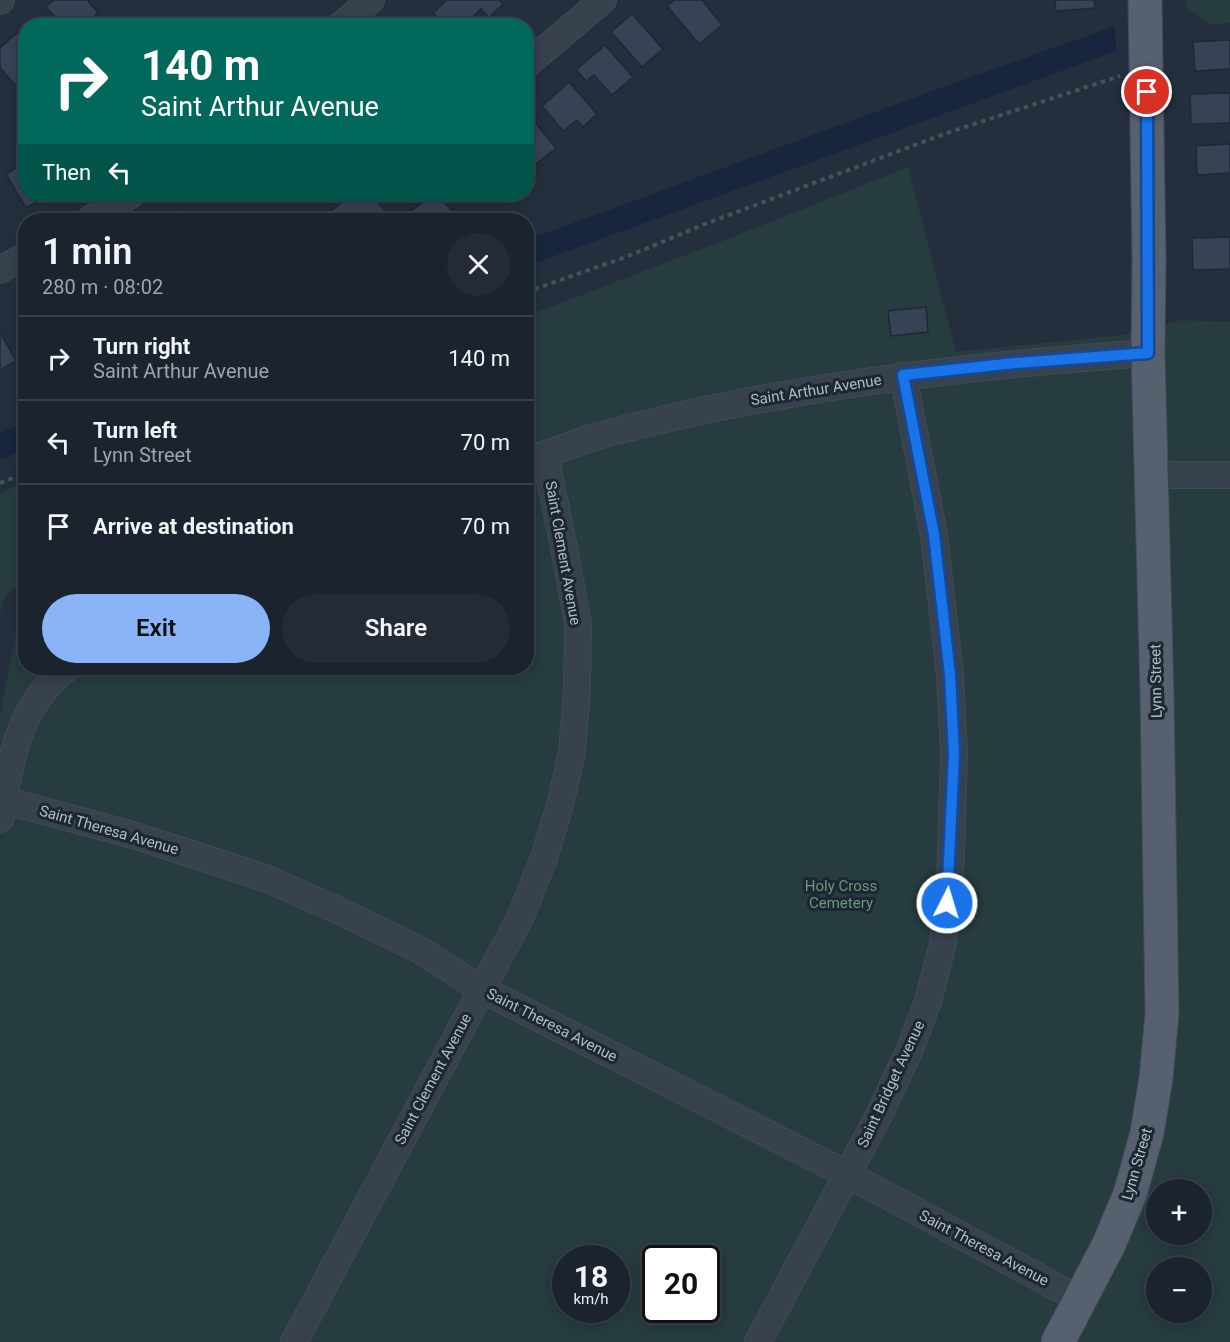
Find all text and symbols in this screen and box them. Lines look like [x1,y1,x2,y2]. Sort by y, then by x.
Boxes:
text: 140 m [141,41,260,90]
icon: right [42,42,120,120]
pin [1121,66,1172,117]
icon: arrive [1130,75,1163,108]
text: Saint Arthur Avenue [141,91,379,123]
icon: left [103,156,136,189]
text: Then [42,160,91,185]
text: 1 min [42,231,132,273]
button: close [447,233,510,296]
text: 280 m · 08:02 [42,275,163,299]
text: Turn right [93,334,190,359]
icon: right [42,342,75,375]
text: 140 m [448,346,510,371]
text: Saint Arthur Avenue [93,359,269,383]
street label: Saint Arthur Avenue [749,371,883,409]
text: Turn left [93,418,177,443]
icon: left [42,426,75,459]
text: 70 m [461,430,510,455]
text: Lynn Street [93,443,192,467]
street label: Saint Clement Avenue [541,480,585,627]
icon: arrive [42,510,75,543]
text: Arrive at destination [93,514,294,539]
text: 70 m [461,514,510,539]
button: Exit [42,594,270,663]
button: Share [282,594,510,663]
street label: Lynn Street [1146,644,1166,718]
street label: Saint Theresa Avenue [37,801,181,859]
position arrow [915,871,979,935]
park label: Holy Cross Cemetery [805,877,877,912]
street label: Saint Theresa Avenue [484,984,620,1066]
street label: Saint Clement Avenue [391,1010,475,1148]
street label: Saint Bridget Avenue [854,1018,928,1150]
street label: Lynn Street [1118,1126,1156,1202]
map controls [1146,1179,1212,1323]
button: + [1146,1179,1212,1245]
street label: Saint Theresa Avenue [916,1206,1052,1290]
speed limit sign: 20 [642,1245,720,1323]
button: − [1146,1257,1212,1323]
text: 18 [574,1259,608,1294]
text: km/h [573,1290,609,1308]

